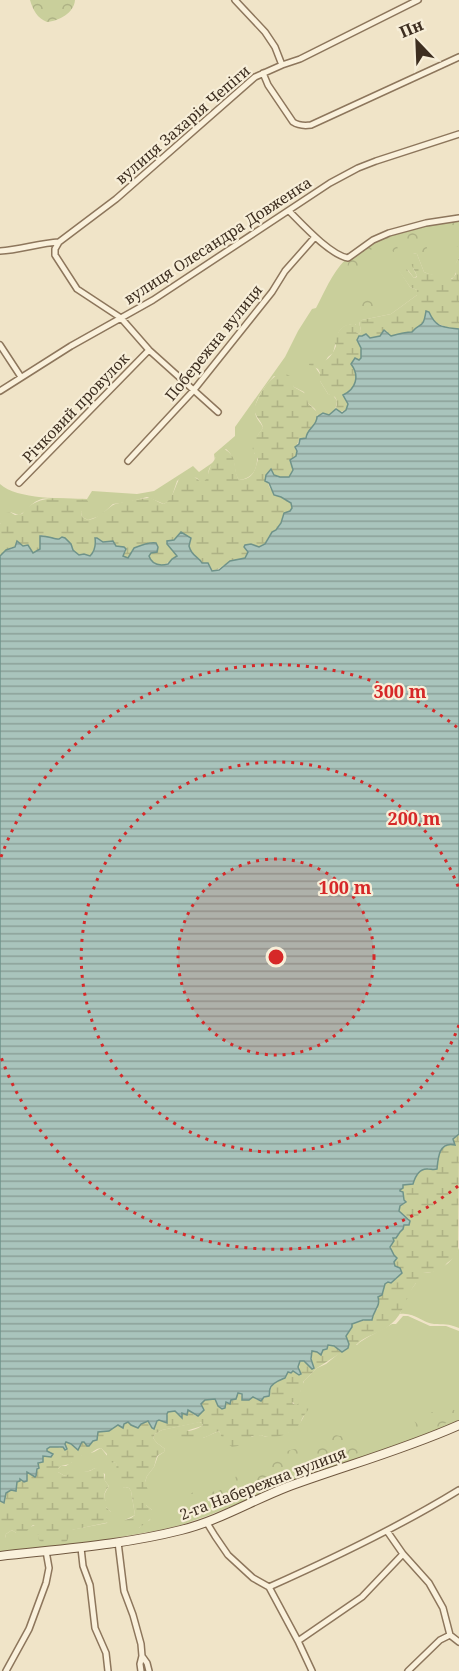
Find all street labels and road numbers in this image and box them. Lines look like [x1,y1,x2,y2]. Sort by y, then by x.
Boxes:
street label: вулиця Захарія Чепіги [111,60,254,188]
street label: вулиця Олесандра Довженка [120,172,315,308]
street label: Побережна вулиця [160,280,266,405]
street label: Річковий провулок [18,348,133,467]
street label: 2-га Набережна вулиця [177,1442,349,1524]

